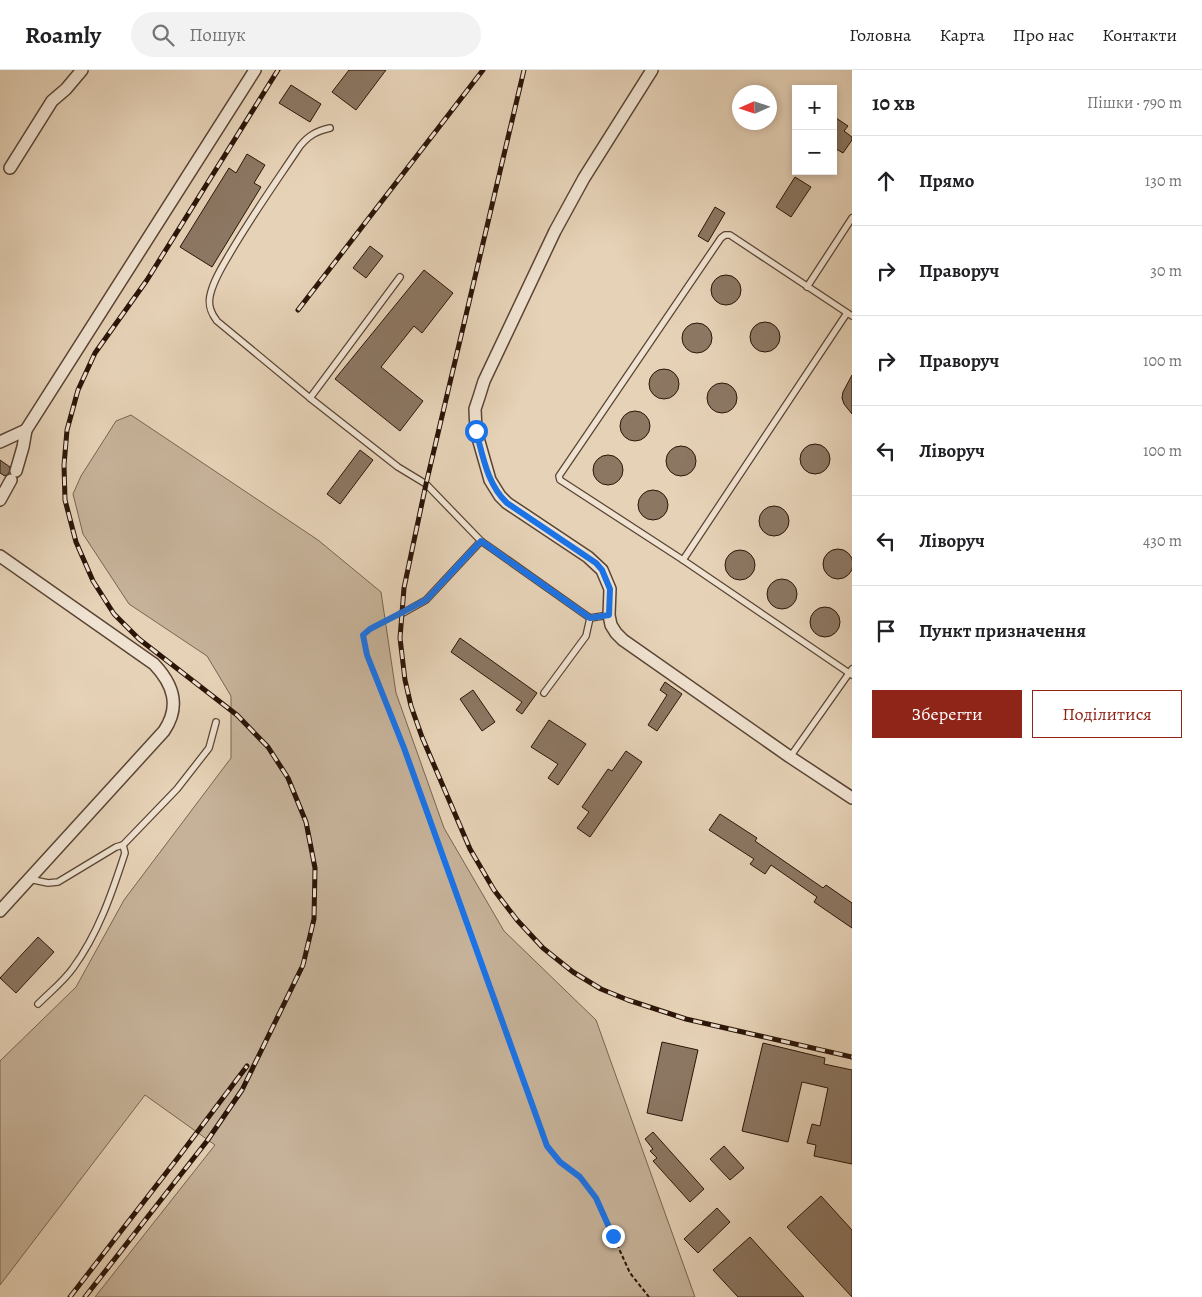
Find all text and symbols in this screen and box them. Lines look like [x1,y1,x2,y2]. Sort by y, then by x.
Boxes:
search box [131,12,481,57]
text: Roamly [25,19,101,51]
icon: search [149,21,177,49]
text: Пошук [189,22,246,48]
text: Головна [849,23,911,47]
text: Карта [939,23,985,47]
text: Про нас [1013,23,1074,47]
text: Контакти [1102,23,1177,47]
north arrow [732,85,777,130]
map controls [792,85,837,175]
button: + [792,85,837,130]
text: 10 хв [872,89,915,117]
text: Пішки · 790 m [1087,92,1182,114]
button: − [792,130,837,175]
icon: ahead [872,167,900,195]
text: Прямо [919,168,974,194]
text: 130 m [1145,170,1182,192]
icon: right [872,257,900,285]
text: Праворуч [919,258,999,284]
text: 30 m [1150,260,1182,282]
icon: right [872,347,900,375]
text: Праворуч [919,348,999,374]
text: 100 m [1143,350,1182,372]
route start [465,420,488,443]
icon: left [872,437,900,465]
text: Ліворуч [919,438,985,464]
text: 100 m [1143,440,1182,462]
icon: left [872,527,900,555]
text: Ліворуч [919,528,985,554]
text: 430 m [1143,530,1182,552]
icon: arrive [872,617,900,645]
text: Пункт призначення [919,618,1086,644]
button: Зберегти [872,690,1022,738]
button: Поділитися [1032,690,1182,738]
route end [602,1225,625,1248]

